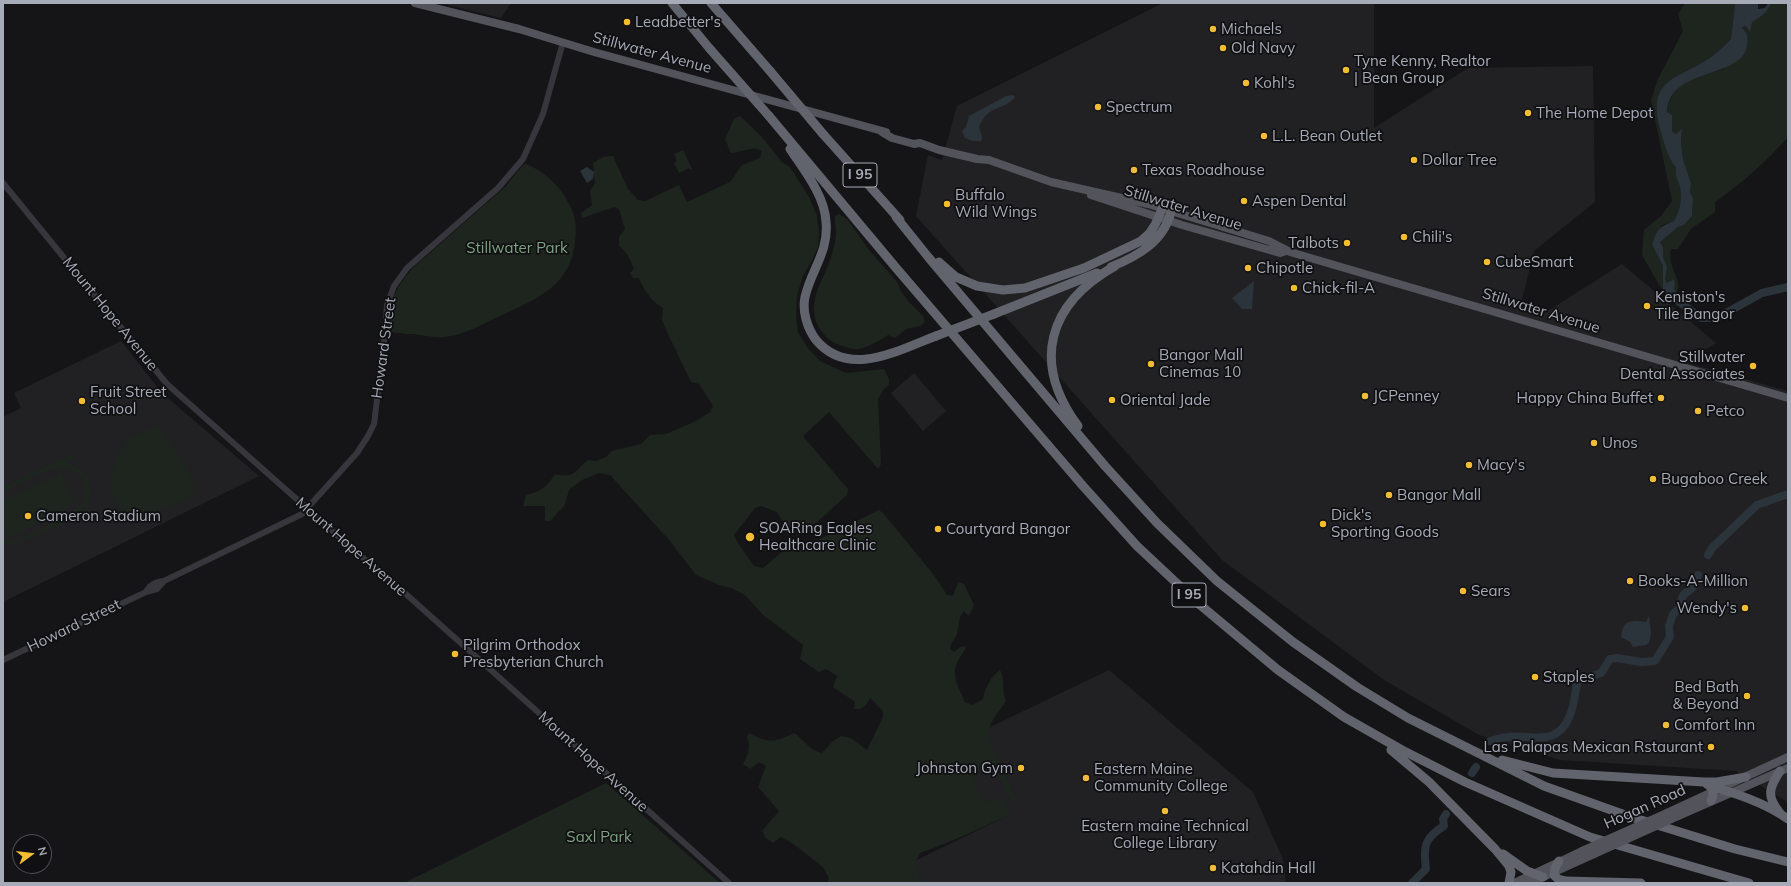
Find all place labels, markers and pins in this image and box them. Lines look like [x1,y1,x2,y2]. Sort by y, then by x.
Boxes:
place label: Leadbetter's [635,13,721,31]
marker: Leadbetter's [622,17,632,27]
place label: Michaels [1221,20,1282,38]
marker: Michaels [1208,24,1218,34]
place label: Old Navy [1231,39,1295,57]
marker: Old Navy [1218,43,1228,53]
place label: Tyne Kenny, Realtor | Bean Group [1354,52,1491,87]
marker: Tyne Kenny, Realtor | Bean Group [1341,65,1351,75]
place label: Kohl's [1254,74,1295,92]
marker: Kohl's [1241,78,1251,88]
place label: Spectrum [1106,98,1172,116]
marker: Spectrum [1093,102,1103,112]
place label: The Home Depot [1536,104,1653,122]
marker: The Home Depot [1523,108,1533,118]
place label: L.L. Bean Outlet [1272,127,1382,145]
marker: L.L. Bean Outlet [1259,131,1269,141]
place label: Dollar Tree [1422,151,1497,169]
marker: Dollar Tree [1409,155,1419,165]
place label: Texas Roadhouse [1142,161,1265,179]
marker: Texas Roadhouse [1129,165,1139,175]
place label: Buffalo Wild Wings [955,186,1037,221]
place label: Aspen Dental [1252,192,1346,210]
marker: Aspen Dental [1239,196,1249,206]
marker: Buffalo Wild Wings [942,199,952,209]
place label: Chili's [1412,228,1453,246]
marker: Chili's [1399,232,1409,242]
place label: Talbots [1288,234,1339,252]
marker: Talbots [1342,238,1352,248]
place label: CubeSmart [1495,253,1574,271]
marker: CubeSmart [1482,257,1492,267]
place label: Chipotle [1256,259,1313,277]
marker: Chipotle [1243,263,1253,273]
place label: Chick-fil-A [1302,279,1375,297]
marker: Chick-fil-A [1289,283,1299,293]
place label: Keniston's Tile Bangor [1655,288,1734,323]
marker: Keniston's Tile Bangor [1642,301,1652,311]
place label: Bangor Mall Cinemas 10 [1159,346,1243,381]
place label: Stillwater Dental Associates [1620,348,1745,383]
marker: Bangor Mall Cinemas 10 [1146,359,1156,369]
marker: Stillwater Dental Associates [1748,361,1758,371]
place label: Fruit Street School [90,383,167,418]
place label: JCPenney [1373,387,1439,405]
place label: Happy China Buffet [1516,389,1653,407]
place label: Oriental Jade [1120,391,1210,409]
marker: JCPenney [1360,391,1370,401]
marker: Happy China Buffet [1656,393,1666,403]
marker: Oriental Jade [1107,395,1117,405]
marker: Fruit Street School [77,396,87,406]
place label: Petco [1706,402,1745,420]
marker: Petco [1693,406,1703,416]
place label: Unos [1602,434,1638,452]
marker: Unos [1589,438,1599,448]
place label: Macy's [1477,456,1525,474]
marker: Macy's [1464,460,1474,470]
place label: Bugaboo Creek [1661,470,1768,488]
marker: Bugaboo Creek [1648,474,1658,484]
place label: Bangor Mall [1397,486,1481,504]
marker: Bangor Mall [1384,490,1394,500]
place label: Dick's Sporting Goods [1331,506,1439,541]
place label: Cameron Stadium [36,507,161,525]
marker: Cameron Stadium [23,511,33,521]
place label: SOARing Eagles Healthcare Clinic [759,519,876,554]
marker: Dick's Sporting Goods [1318,519,1328,529]
place label: Courtyard Bangor [946,520,1070,538]
marker: Courtyard Bangor [933,524,943,534]
marker: SOARing Eagles Healthcare Clinic [744,531,756,543]
place label: Books-A-Million [1638,572,1748,590]
marker: Books-A-Million [1625,576,1635,586]
place label: Sears [1471,582,1510,600]
marker: Sears [1458,586,1468,596]
place label: Wendy's [1677,599,1737,617]
marker: Wendy's [1740,603,1750,613]
place label: Pilgrim Orthodox Presbyterian Church [463,636,604,671]
marker: Pilgrim Orthodox Presbyterian Church [450,649,460,659]
place label: Staples [1543,668,1595,686]
marker: Staples [1530,672,1540,682]
place label: Bed Bath & Beyond [1673,678,1739,713]
marker: Bed Bath & Beyond [1742,691,1752,701]
place label: Comfort Inn [1674,716,1755,734]
marker: Comfort Inn [1661,720,1671,730]
place label: Las Palapas Mexican Rstaurant [1484,738,1703,756]
marker: Las Palapas Mexican Rstaurant [1706,742,1716,752]
place label: Johnston Gym [916,759,1013,777]
place label: Eastern Maine Community College [1094,760,1228,795]
marker: Johnston Gym [1016,763,1026,773]
marker: Eastern Maine Community College [1081,773,1091,783]
marker: Eastern maine Technical College Library [1160,806,1170,816]
place label: Eastern maine Technical College Library [1081,817,1249,852]
place label: Katahdin Hall [1221,859,1315,877]
marker: Katahdin Hall [1208,863,1218,873]

